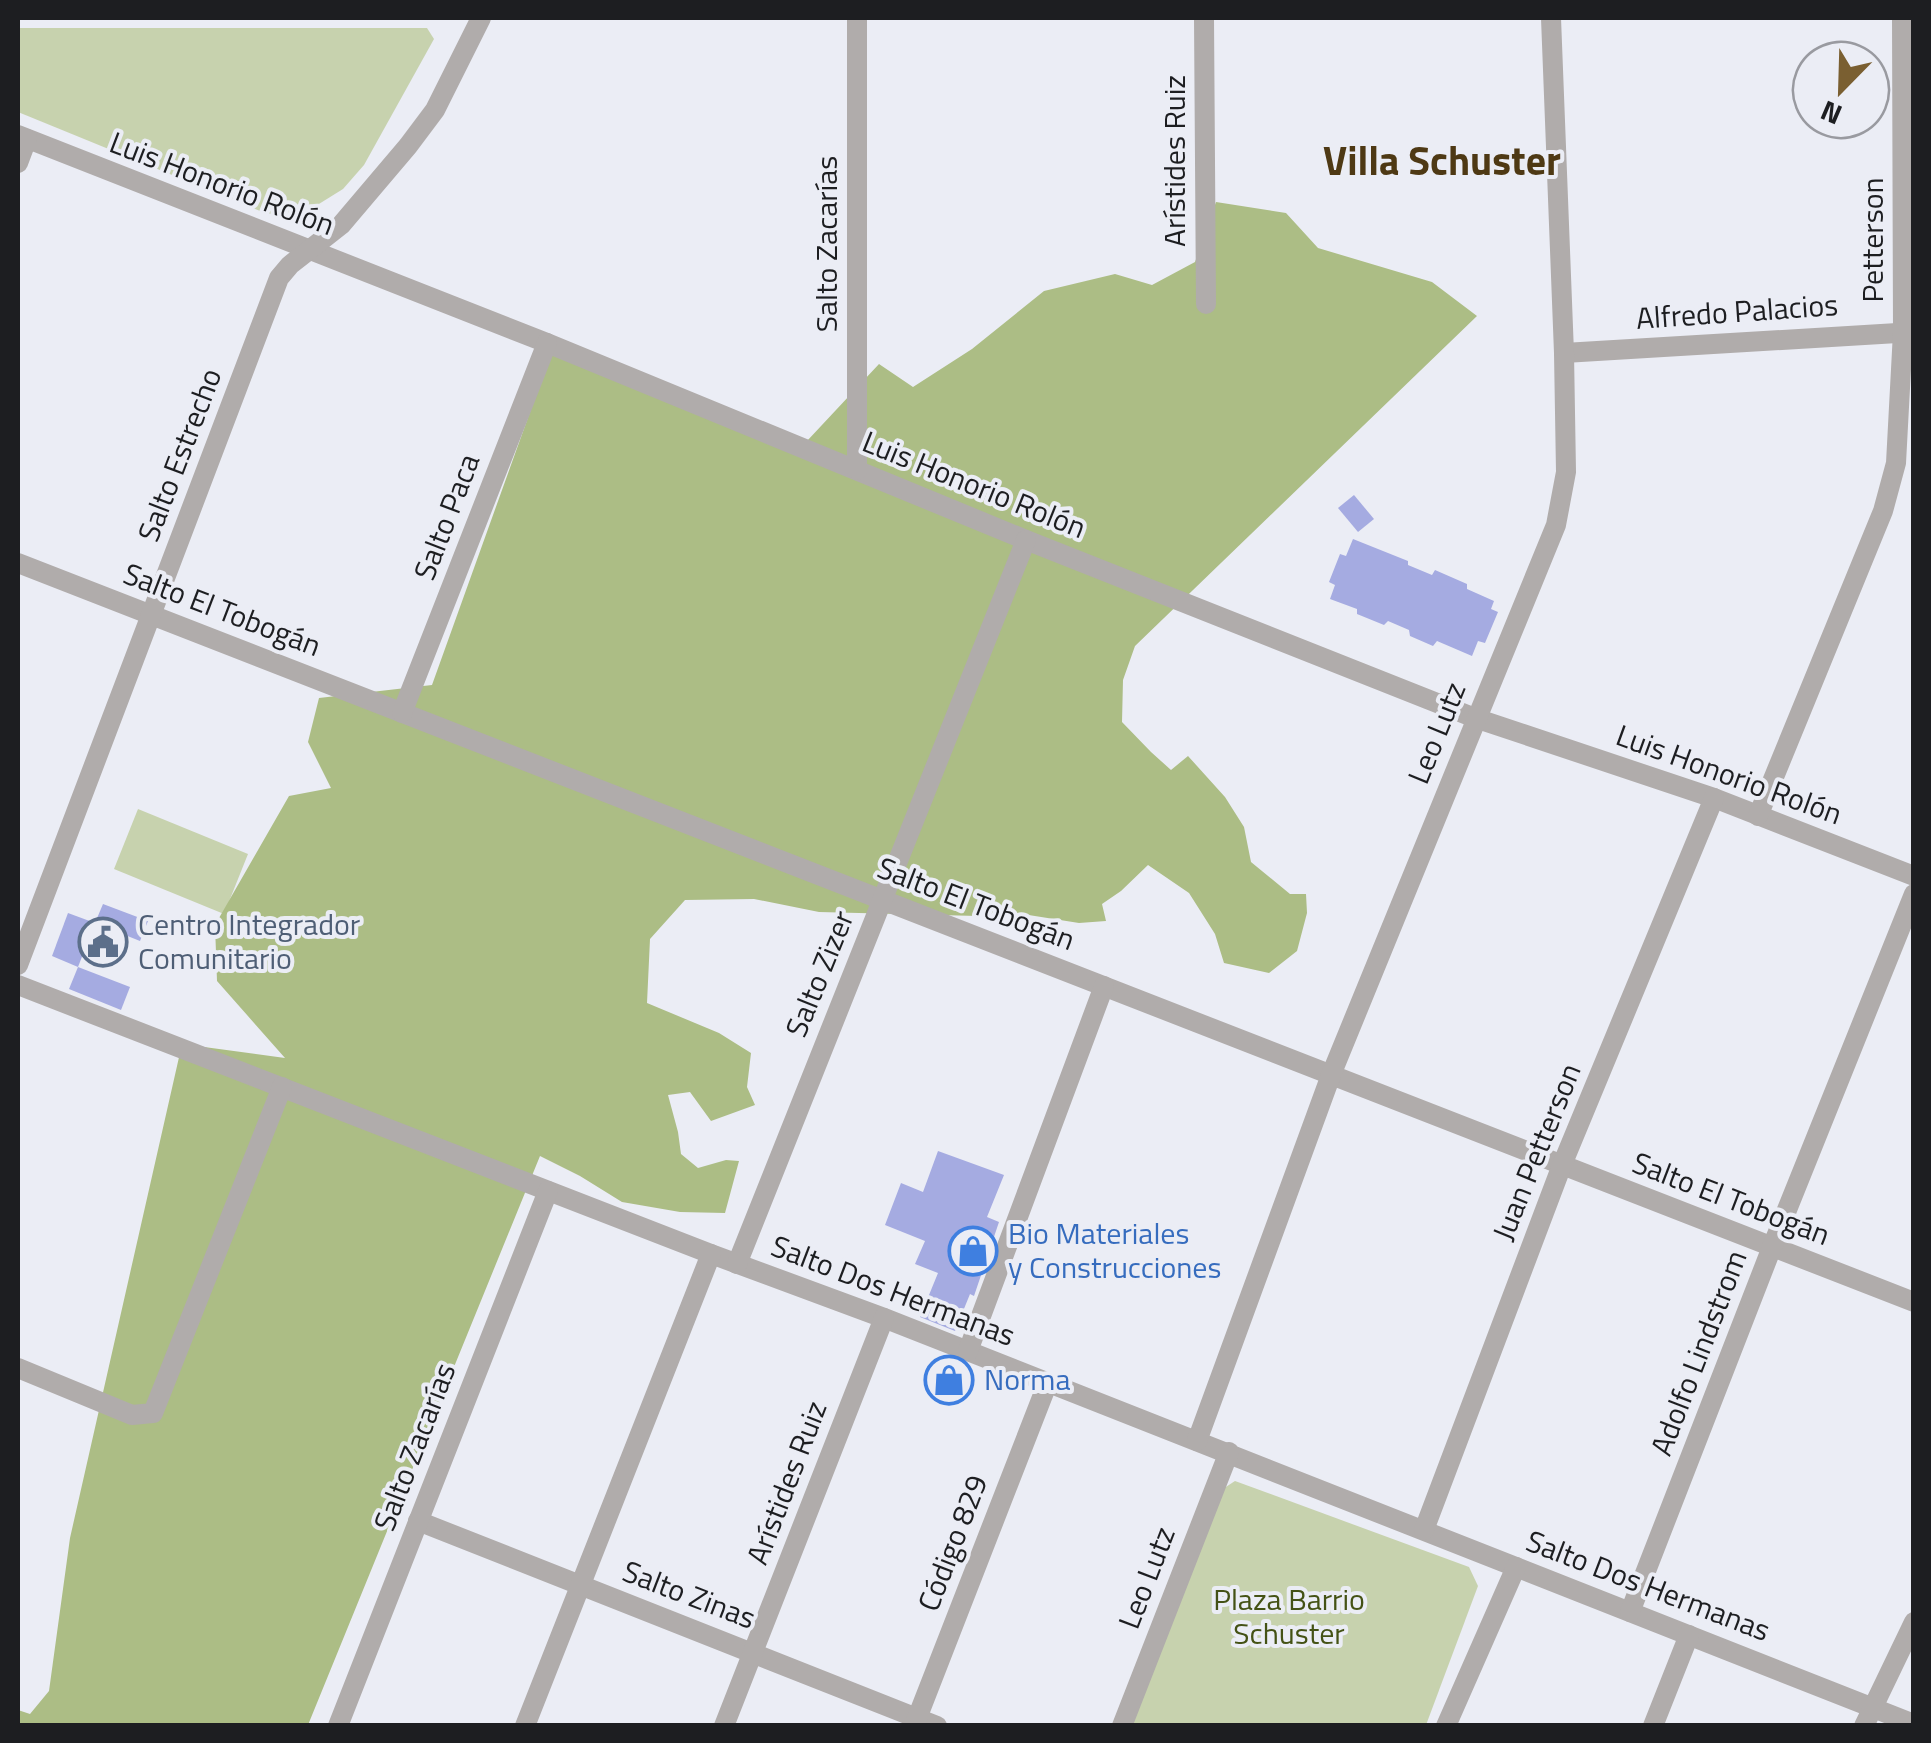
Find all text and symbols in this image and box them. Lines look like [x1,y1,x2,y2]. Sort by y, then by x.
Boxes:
north arrow [1791,40,1891,140]
street label: Arístides Ruiz [1151,75,1197,247]
text: N [1814,90,1848,137]
street label: Luis Honorio Rolón [103,119,341,247]
district label: Villa Schuster [1323,130,1561,191]
street label: Salto Zacarías [803,156,849,332]
street label: Petterson [1849,177,1895,303]
street label: Alfredo Palacios [1634,281,1839,341]
street label: Salto Estrecho [125,361,233,548]
street label: Luis Honorio Rolón [856,418,1093,550]
street label: Salto Paca [401,447,491,586]
street label: Salto El Tobogán [117,550,328,668]
street label: Leo Lutz [1395,675,1477,790]
street label: Luis Honorio Rolón [1610,712,1849,836]
street label: Salto El Tobogán [871,844,1082,962]
place label: Centro Integrador Comunitario [138,901,360,981]
street label: Salto Zizer [773,903,865,1044]
public building icon: Centro Integrador Comunitario [77,916,129,968]
street label: Juan Petterson [1480,1056,1593,1247]
street label: Salto El Tobogán [1626,1139,1837,1257]
place label: Bio Materiales y Construcciones [1008,1210,1221,1290]
street label: Salto Dos Hermanas [765,1222,1022,1358]
shop icon: Bio Materiales y Construcciones [947,1225,999,1277]
street label: Adolfo Lindstrom [1638,1243,1758,1462]
shop icon: Norma [923,1354,975,1406]
street label: Salto Zacarías [361,1356,467,1537]
place label: Norma [984,1356,1070,1402]
street label: Arístides Ruiz [734,1394,838,1571]
street label: Código 829 [905,1468,999,1617]
street label: Salto Dos Hermanas [1520,1517,1777,1653]
street label: Leo Lutz [1106,1520,1187,1635]
street label: Salto Zinas [616,1548,762,1640]
park label: Plaza Barrio Schuster [1213,1576,1365,1656]

